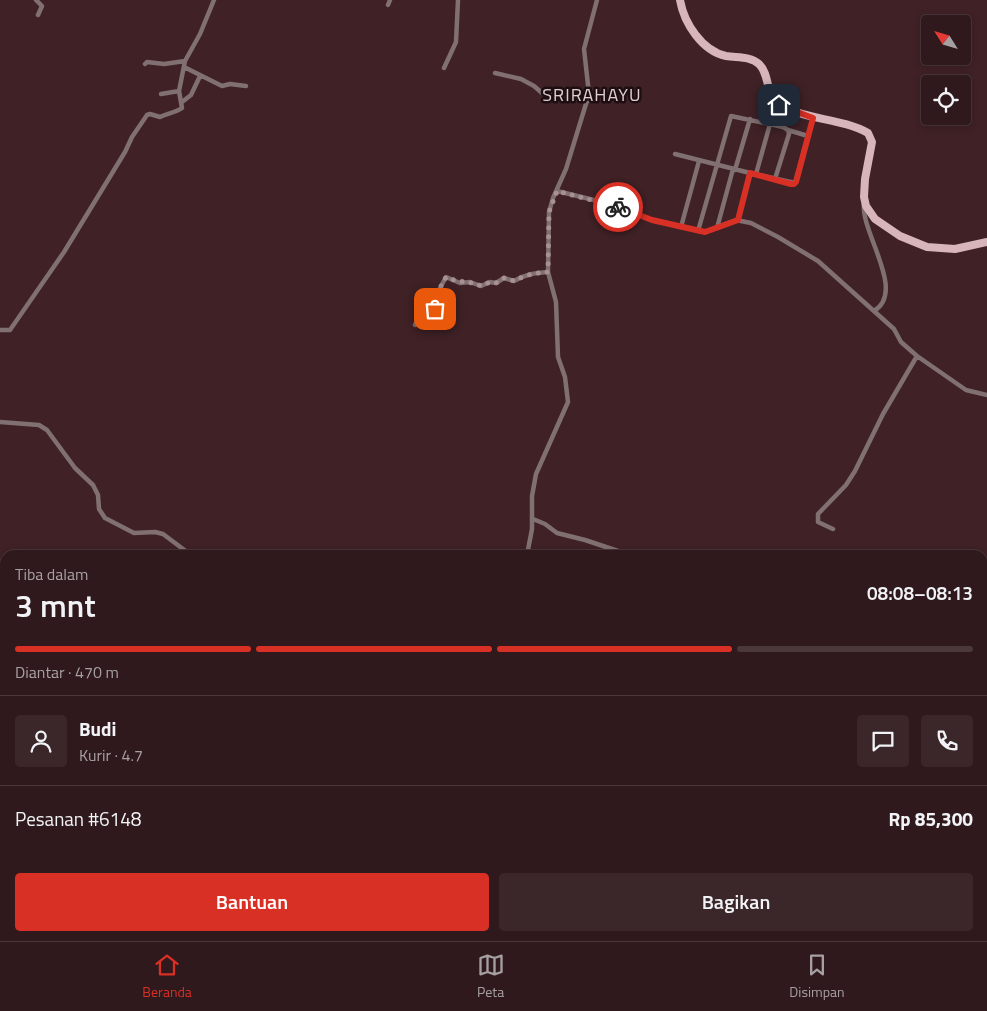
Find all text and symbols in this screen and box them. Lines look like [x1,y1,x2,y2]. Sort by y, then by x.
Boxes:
north arrow [921,15,971,65]
map controls [921,15,971,125]
button: locate [921,75,971,125]
district label: SRIRAHAYU [542,81,642,108]
pin [758,84,800,126]
icon: home [765,91,793,119]
courier [593,182,643,232]
icon: bike [604,193,632,221]
pin [414,288,456,330]
icon: bag [421,295,449,323]
text: Tiba dalam [15,562,88,586]
text: 08:08–08:13 [867,578,973,607]
text: 3 mnt [15,581,96,629]
text: Diantar · 470 m [15,660,119,684]
text: Budi [79,714,116,743]
button: person [15,715,67,767]
button: chat [857,715,909,767]
button: phone [921,715,973,767]
text: Kurir · 4.7 [79,743,143,767]
text: Pesanan #6148 [15,804,141,833]
text: Rp 85,300 [889,804,973,833]
button: Bantuan [15,873,489,931]
button: Bagikan [499,873,973,931]
tab: Beranda [142,951,192,1002]
tab: Peta [477,951,505,1002]
tab: Disimpan [789,951,845,1002]

